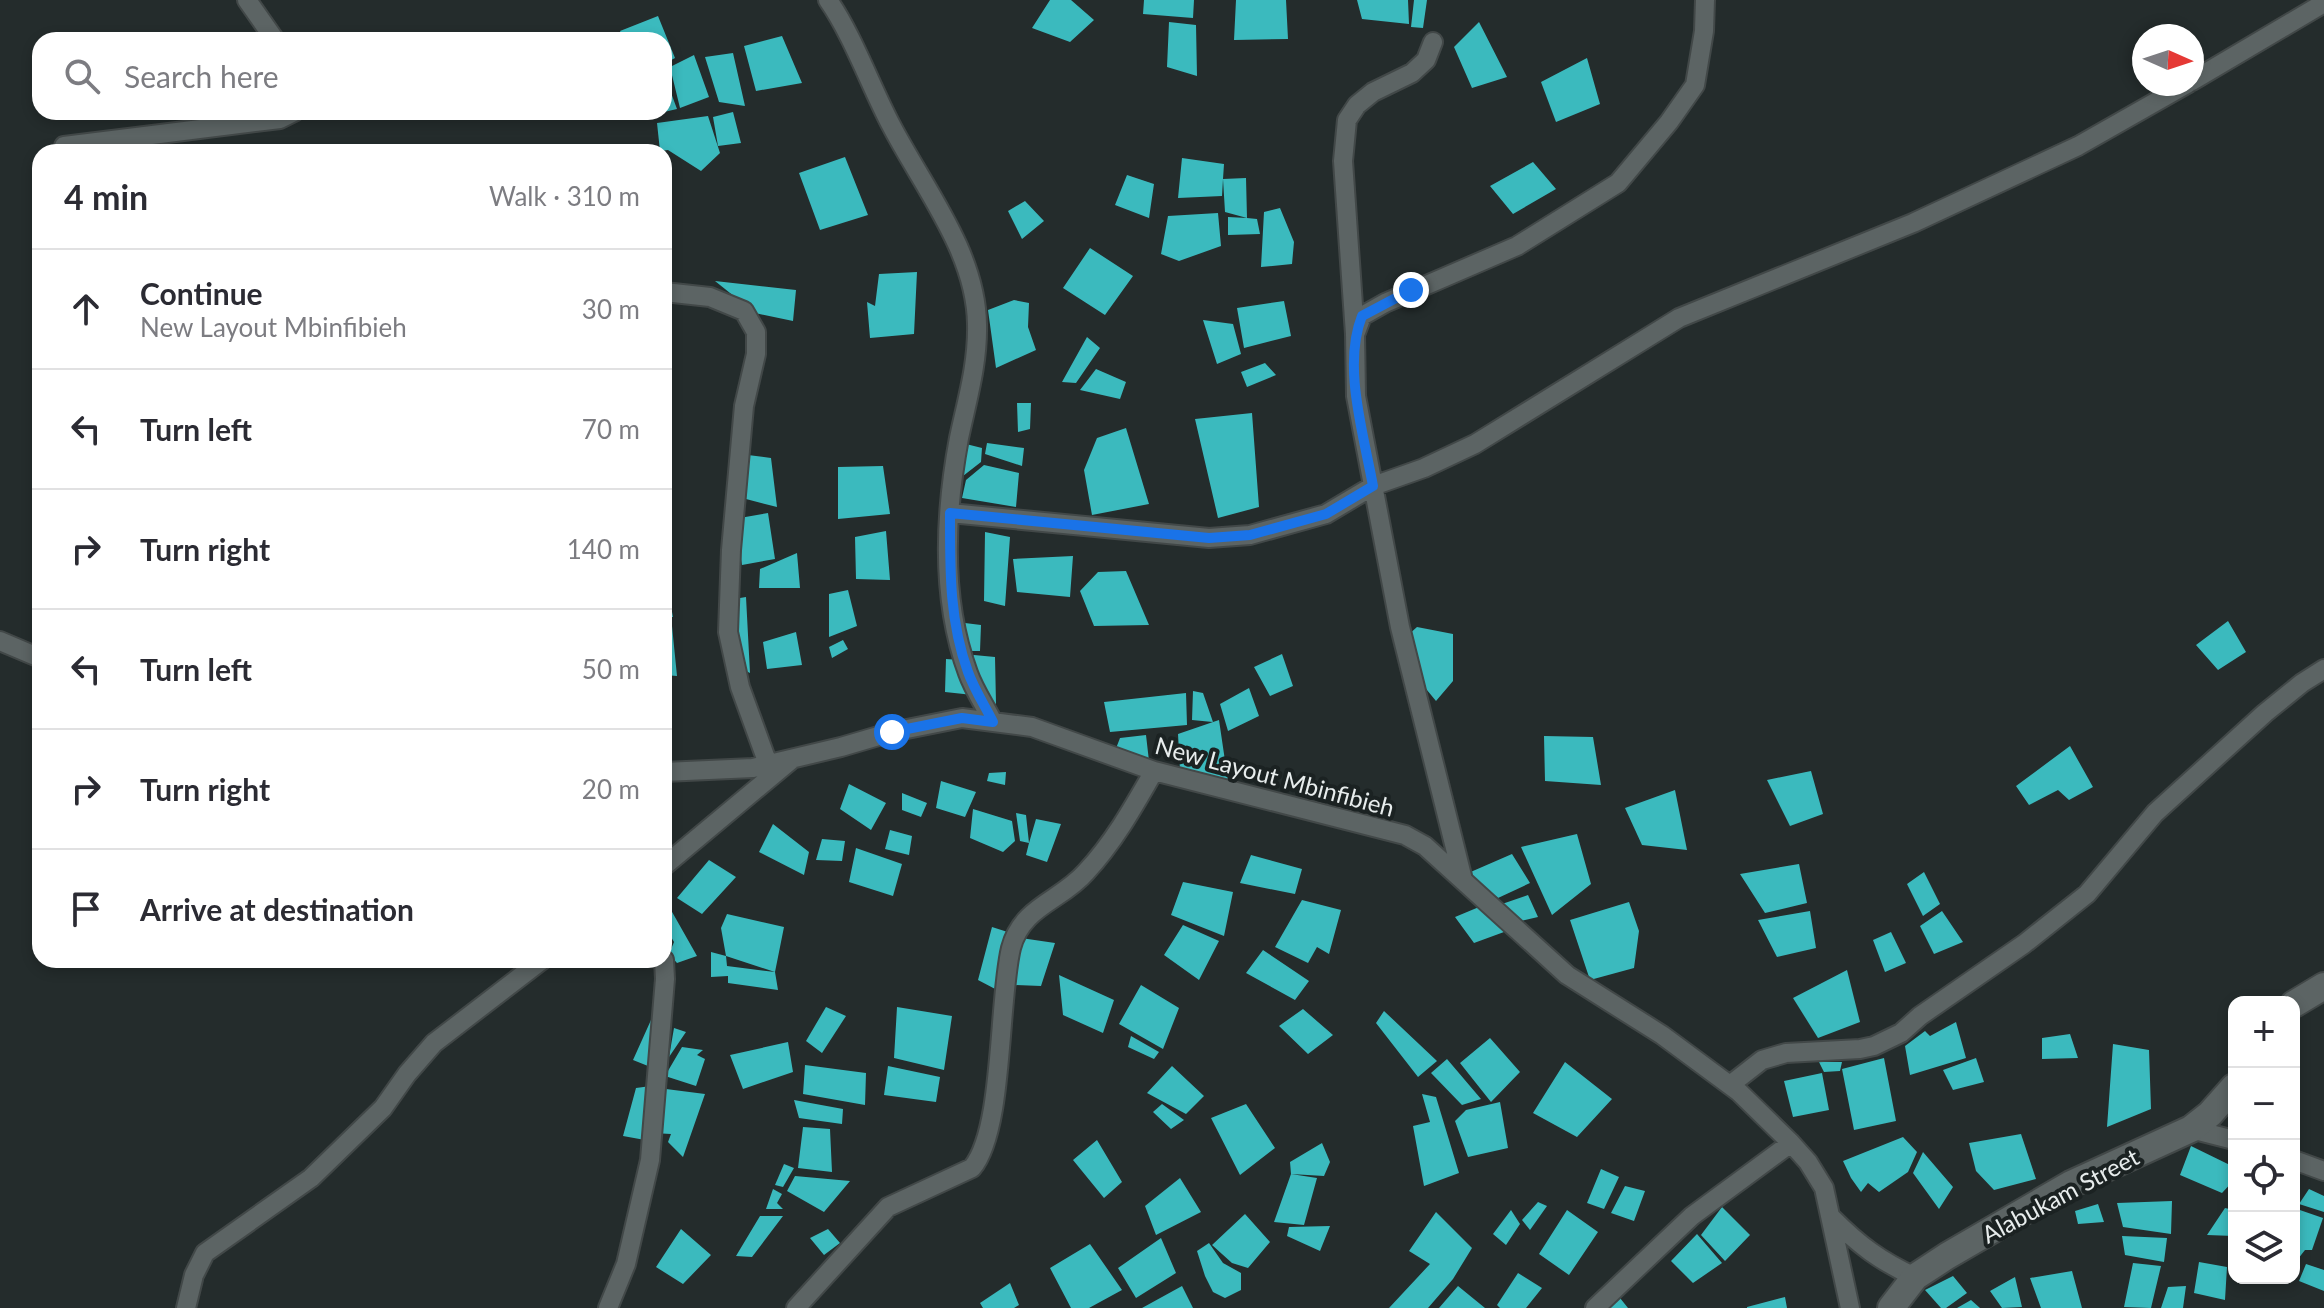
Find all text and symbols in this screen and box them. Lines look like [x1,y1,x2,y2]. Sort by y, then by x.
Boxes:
north arrow [2132,24,2204,96]
search box [32,32,672,120]
icon: search [60,54,104,98]
text: Search here [124,58,279,94]
text: 4 min [64,176,148,217]
text: Walk · 310 m [489,180,640,212]
route end [1393,272,1429,308]
text: Continue [140,275,263,311]
icon: ahead [64,287,108,331]
text: 30 m [582,293,640,325]
text: New Layout Mbinfibieh [140,311,407,343]
icon: left [64,407,108,451]
text: Turn left [140,411,252,447]
text: 70 m [582,413,640,445]
icon: right [64,527,108,571]
text: Turn right [140,531,270,567]
text: 140 m [567,533,640,565]
icon: left [64,647,108,691]
text: Turn left [140,651,252,687]
text: 50 m [582,653,640,685]
route start [874,714,910,750]
street label: New Layout Mbinfibieh [1152,730,1398,822]
icon: right [64,767,108,811]
text: Turn right [140,771,270,807]
text: 20 m [582,773,640,805]
icon: arrive [64,887,108,931]
text: Arrive at destination [140,891,414,927]
map controls [2228,996,2300,1284]
button: + [2228,996,2300,1068]
button: − [2228,1068,2300,1140]
button: locate [2228,1140,2300,1212]
street label: Alabukam Street [1976,1141,2144,1249]
button: layers [2228,1212,2300,1284]

